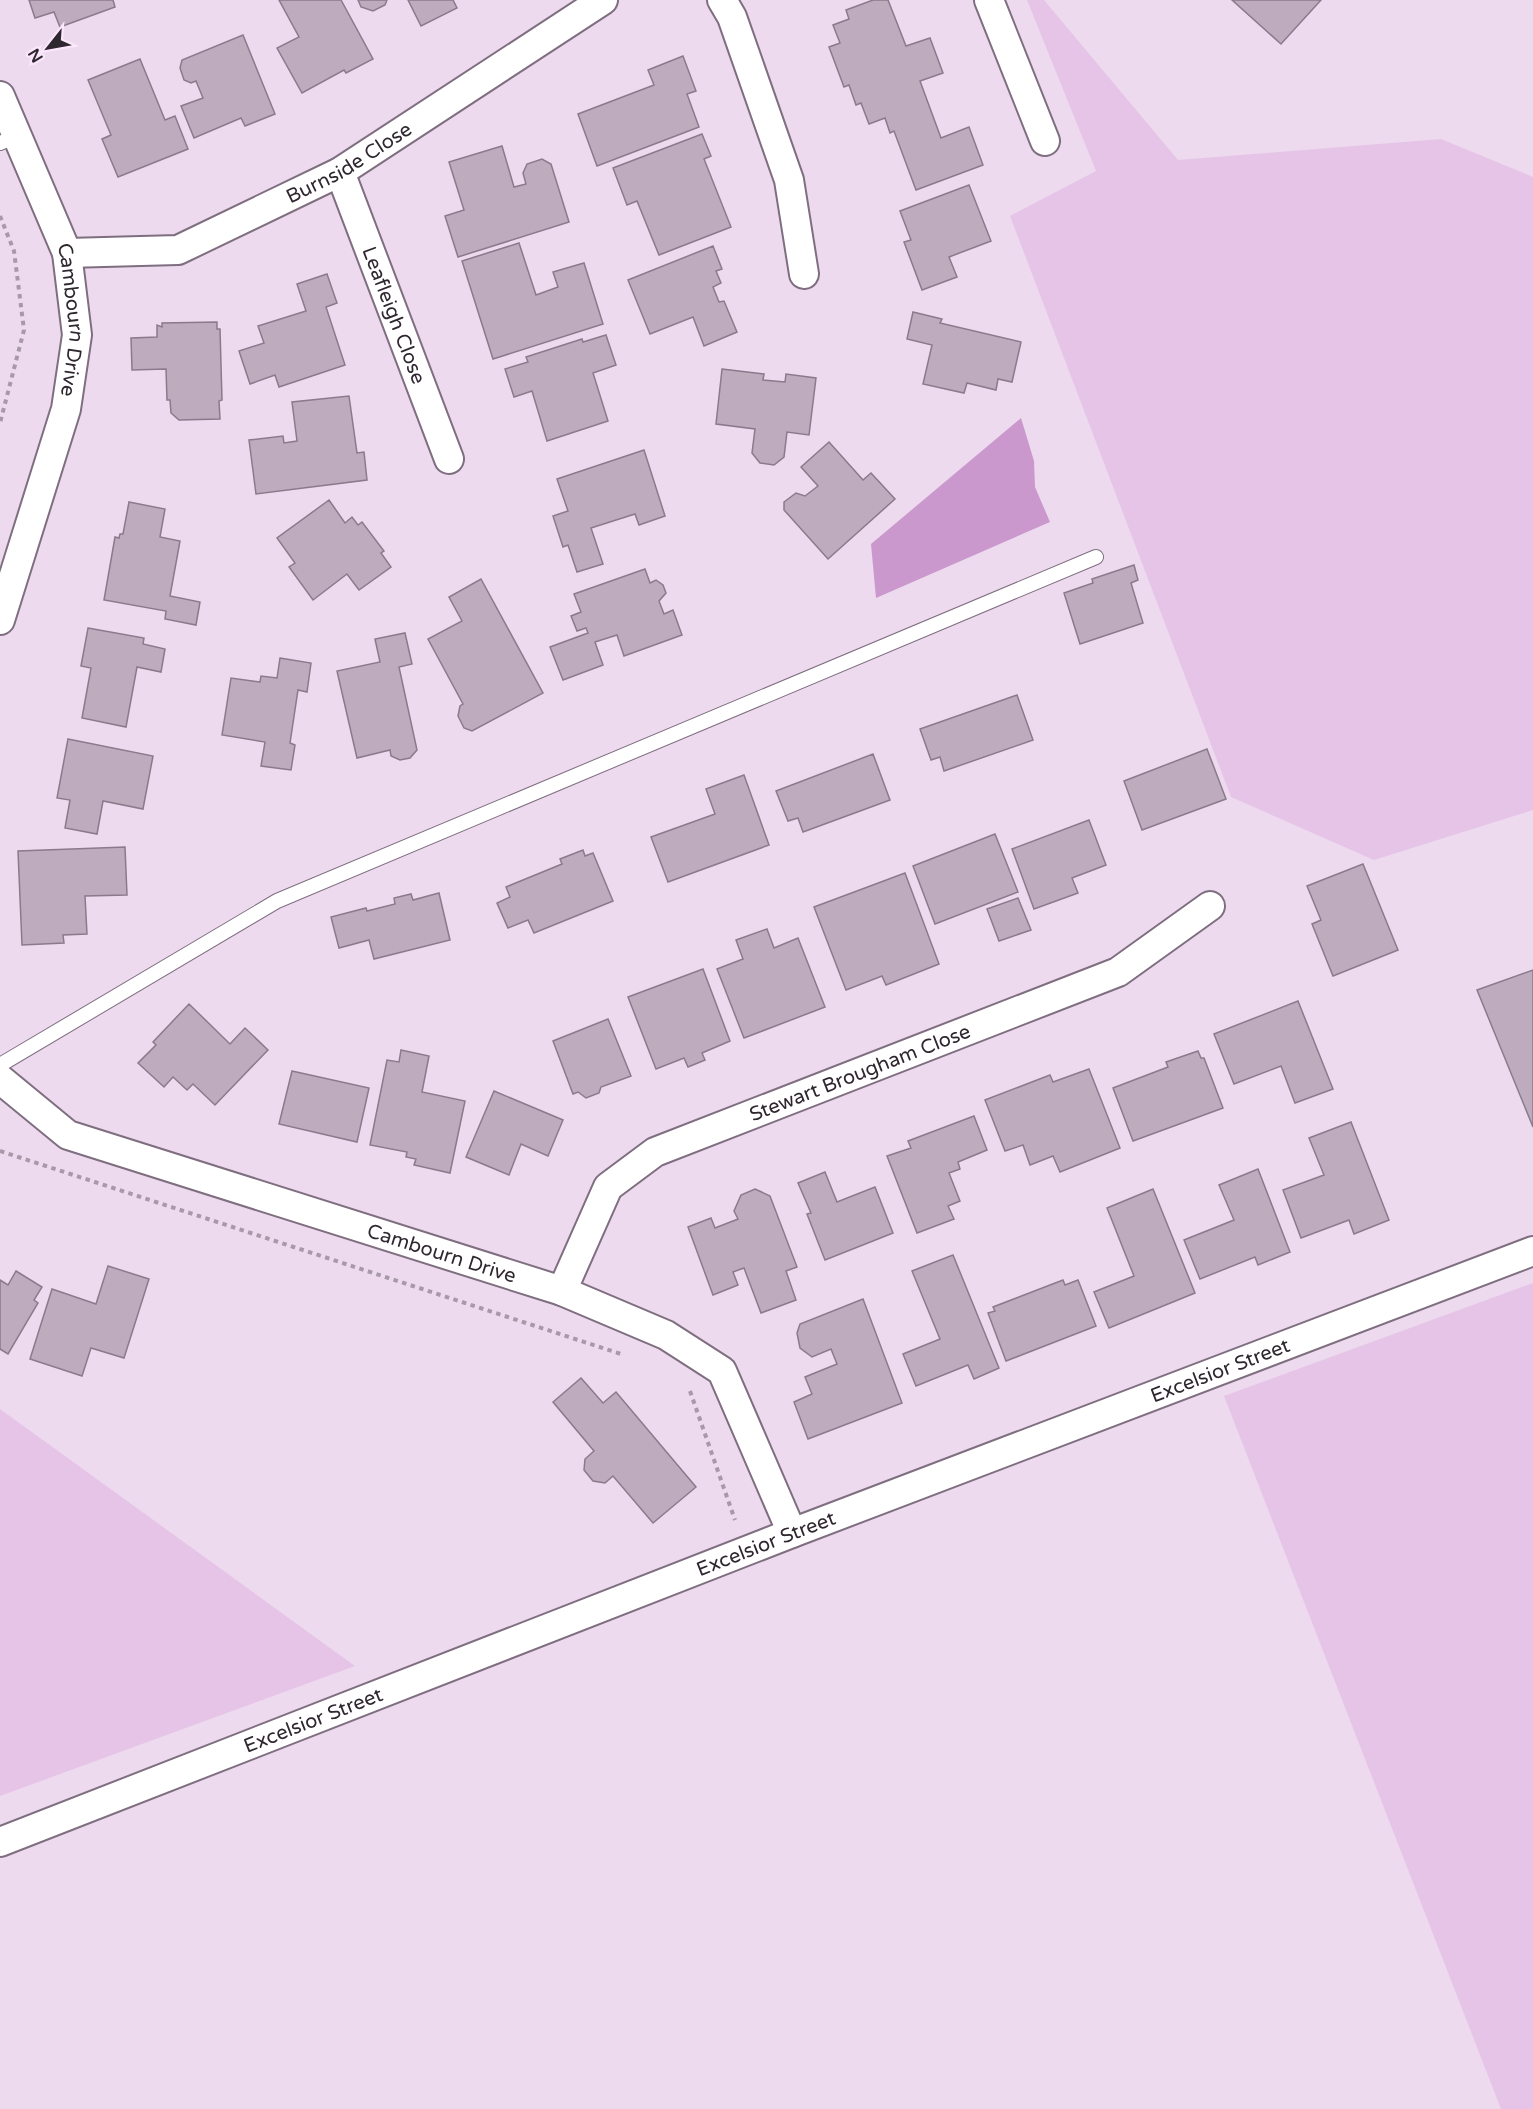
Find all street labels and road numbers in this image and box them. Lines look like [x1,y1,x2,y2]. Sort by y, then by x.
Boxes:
street label: Burnside Close [282,117,417,209]
street label: Cambourn Drive [51,239,89,398]
street label: Leafleigh Close [356,243,430,387]
street label: Stewart Brougham Close [746,1020,974,1127]
street label: Cambourn Drive [364,1219,519,1289]
street label: Excelsior Street [1147,1334,1294,1408]
street label: Excelsior Street [693,1506,839,1582]
street label: Excelsior Street [241,1683,387,1759]

